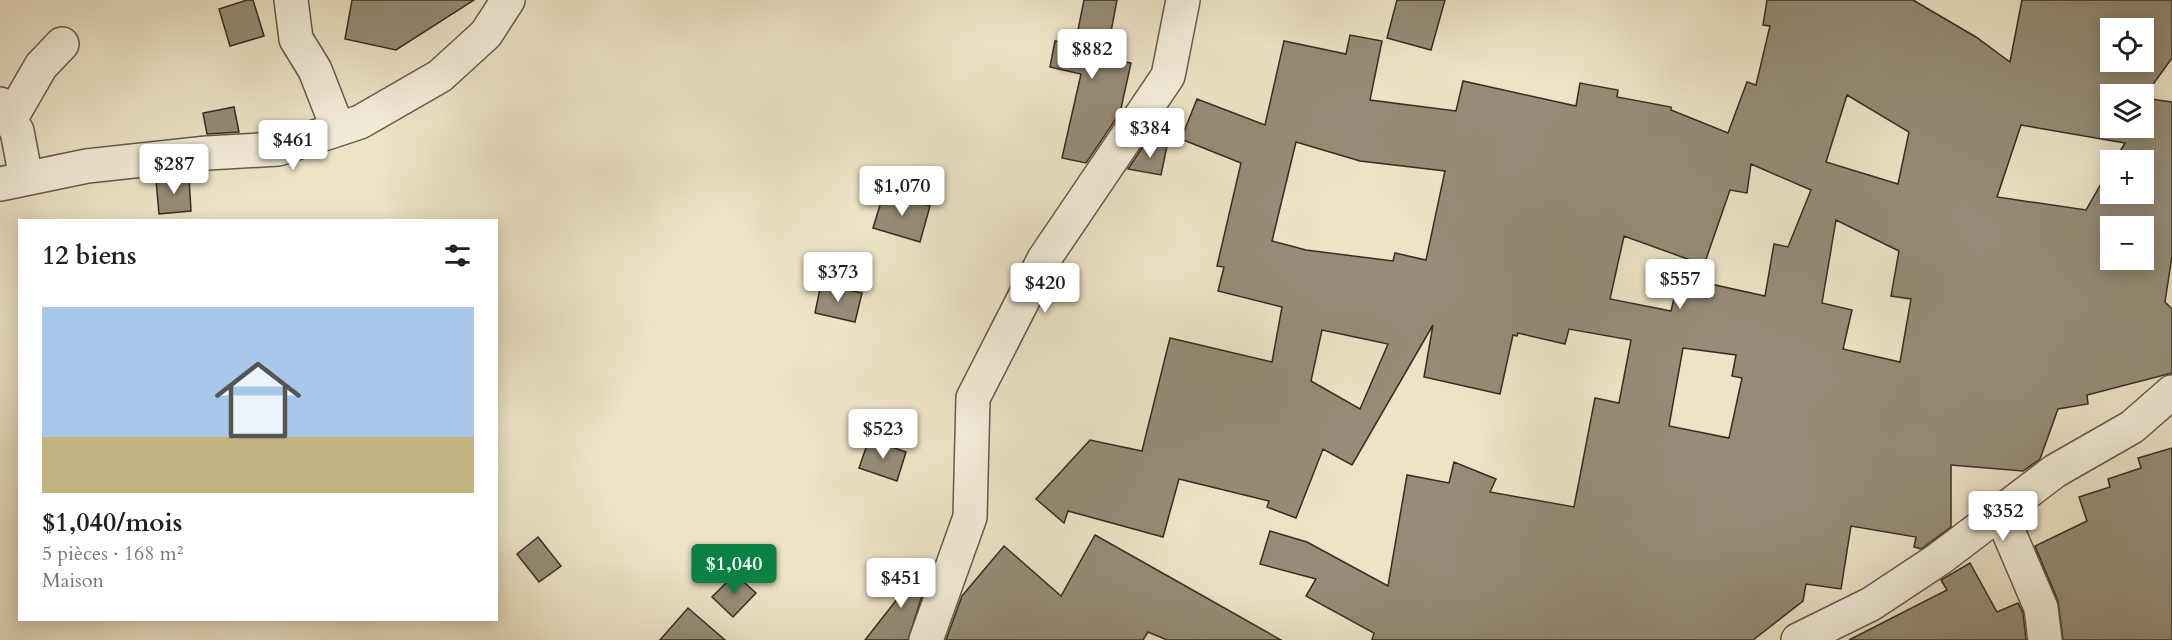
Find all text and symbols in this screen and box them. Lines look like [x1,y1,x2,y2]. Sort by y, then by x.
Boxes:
map controls [2100,18,2154,270]
button: locate [2100,18,2154,72]
pin: $882 [1056,29,1128,80]
text: $882 [1072,35,1112,62]
button: layers [2100,84,2154,138]
pin: $384 [1114,108,1186,159]
text: $384 [1130,114,1170,141]
pin: $461 [257,120,329,171]
text: $461 [273,126,313,153]
pin: $287 [138,144,210,195]
text: $287 [154,150,194,177]
button: + [2100,150,2154,204]
pin: $1,070 [853,166,951,217]
text: $1,070 [873,172,931,199]
button: − [2100,216,2154,270]
text: 12 biens [42,238,137,273]
icon: filters [441,239,474,272]
pin: $373 [802,252,874,303]
text: $373 [818,258,858,285]
pin: $557 [1644,259,1716,310]
pin: $420 [1009,263,1081,314]
text: $557 [1660,265,1700,292]
text: $420 [1025,269,1065,296]
icon: home [204,346,312,454]
pin: $523 [847,409,919,460]
text: $523 [863,415,903,442]
pin: $352 [1967,491,2039,542]
text: $352 [1983,497,2023,524]
text: $1,040/mois [42,505,182,540]
text: 5 pièces · 168 m² [42,540,183,567]
pin: $1,040 [685,544,783,595]
text: $1,040 [705,550,763,577]
pin: $451 [865,558,937,609]
text: $451 [881,564,921,591]
text: Maison [42,567,104,594]

